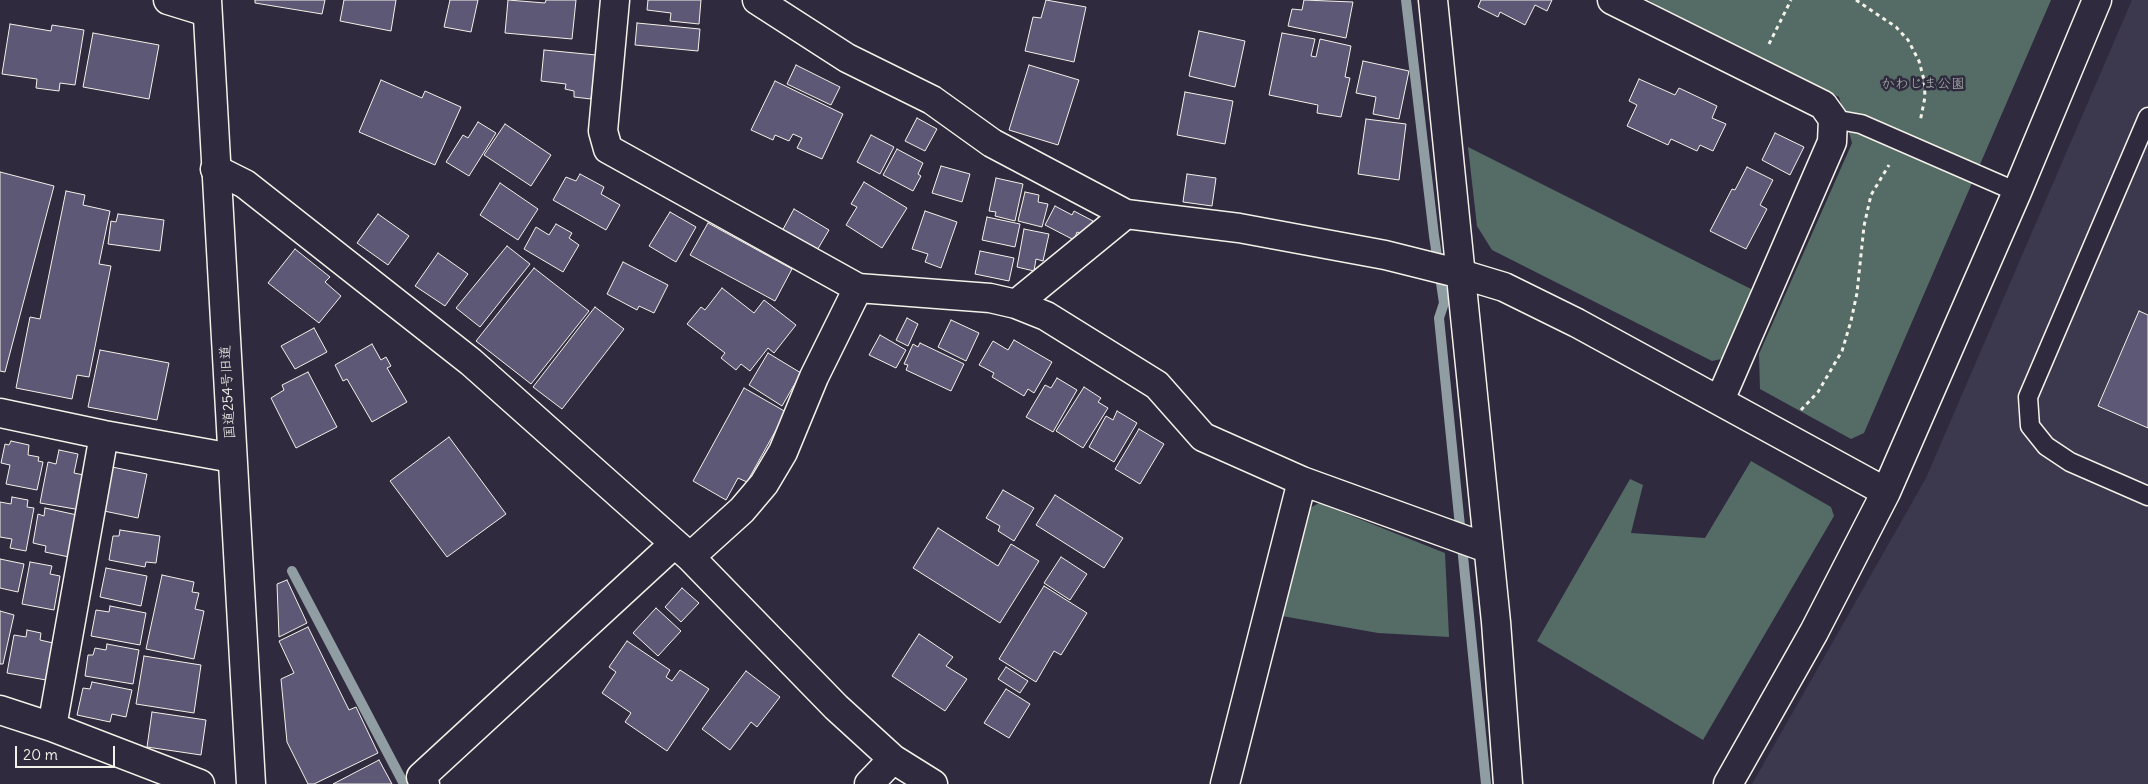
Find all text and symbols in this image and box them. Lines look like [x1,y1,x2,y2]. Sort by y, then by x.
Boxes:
park label: かわじま公園 [1881,76,1965,92]
street label: 国道254号旧道 [217,345,239,439]
scale bar [18,736,118,768]
text: 20 m [23,745,58,764]

